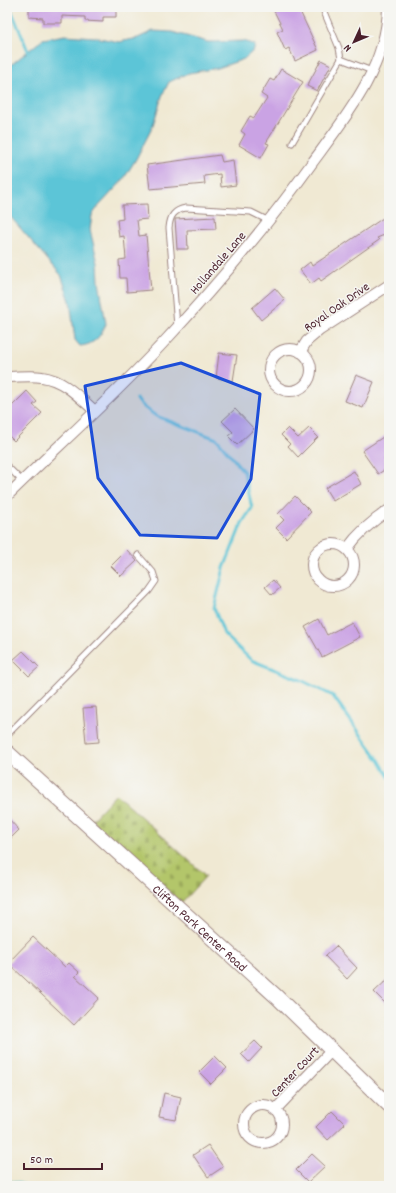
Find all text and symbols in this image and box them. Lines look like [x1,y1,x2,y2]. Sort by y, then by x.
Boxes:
north arrow [334,22,374,62]
text: N [340,40,356,55]
street label: Hollandale Lane [186,228,252,299]
street label: Royal Oak Drive [301,278,374,338]
street label: Clifton Park Center Road [147,881,250,977]
street label: Center Court [267,1043,325,1103]
scale bar [24,1145,102,1171]
text: 50 m [30,1152,53,1169]

